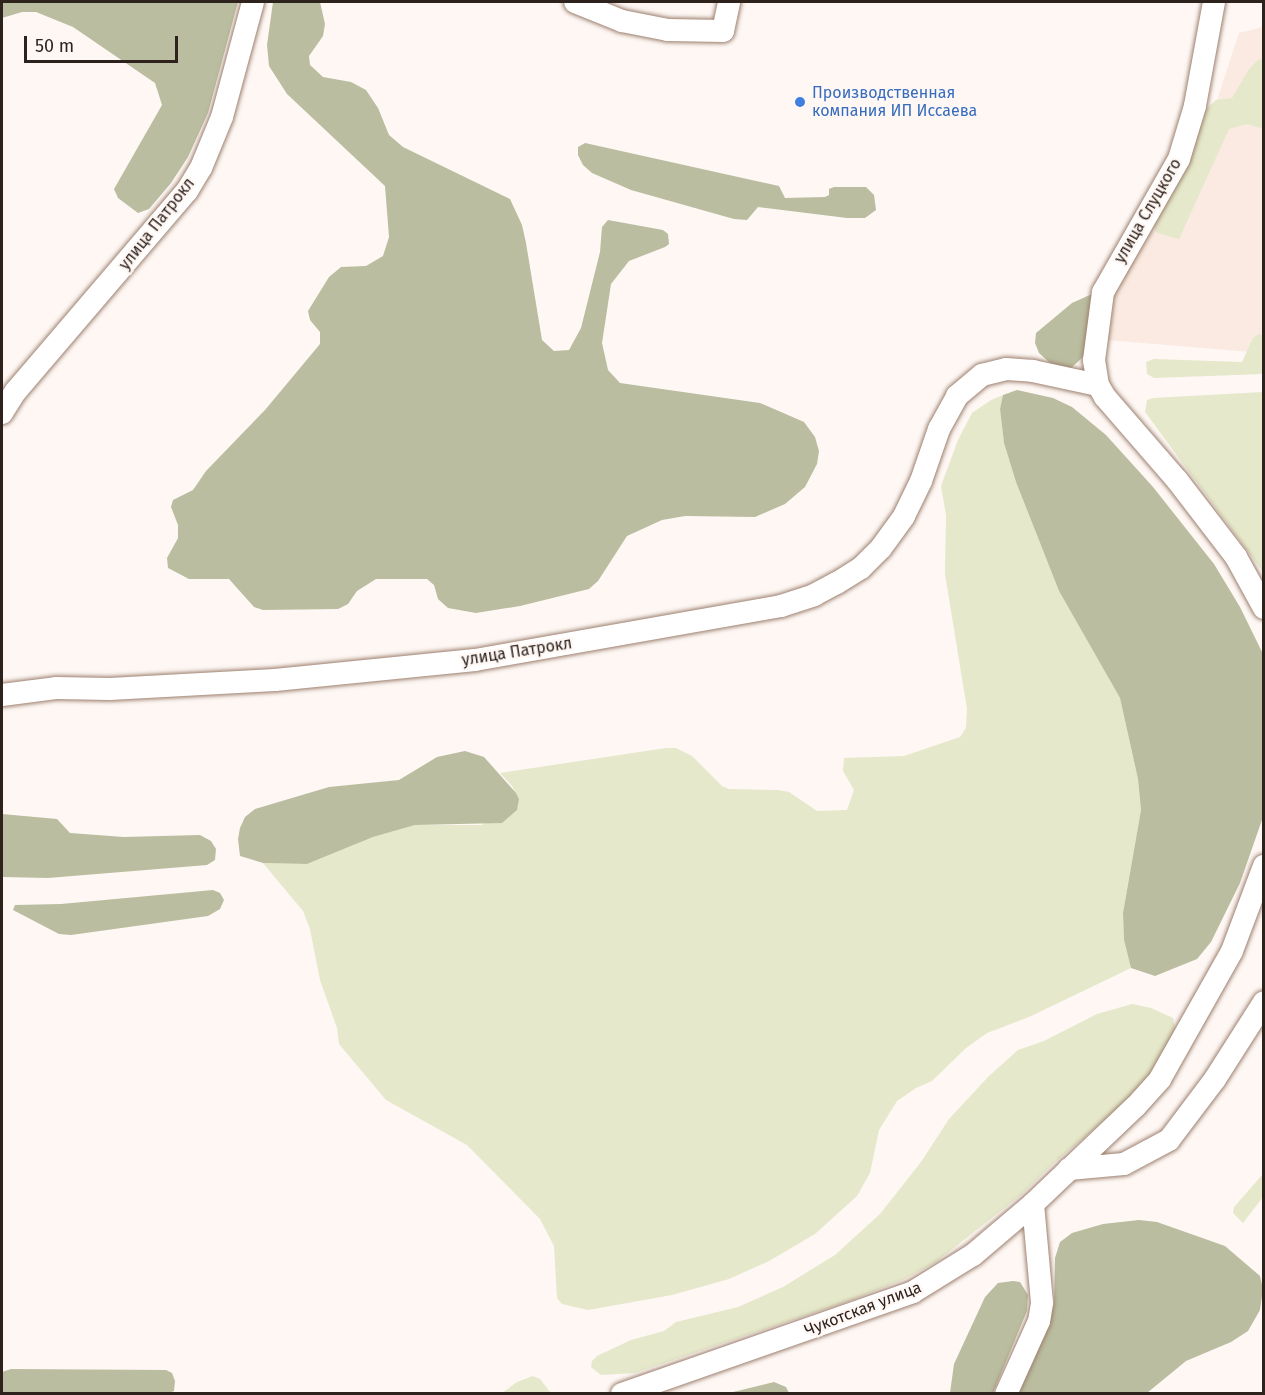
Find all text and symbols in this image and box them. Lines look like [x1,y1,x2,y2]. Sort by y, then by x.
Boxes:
scale bar [27,24,182,62]
text: 50 m [35,35,74,57]
place label: Производственная компания ИП Иссаева [812,83,977,121]
marker: Производственная компания ИП Иссаева [793,95,807,109]
street label: улица Слуцкого [1110,155,1186,267]
street label: улица Патрокл [115,174,199,274]
street label: улица Патрокл [460,634,574,670]
street label: Чукотская улица [802,1278,924,1340]

